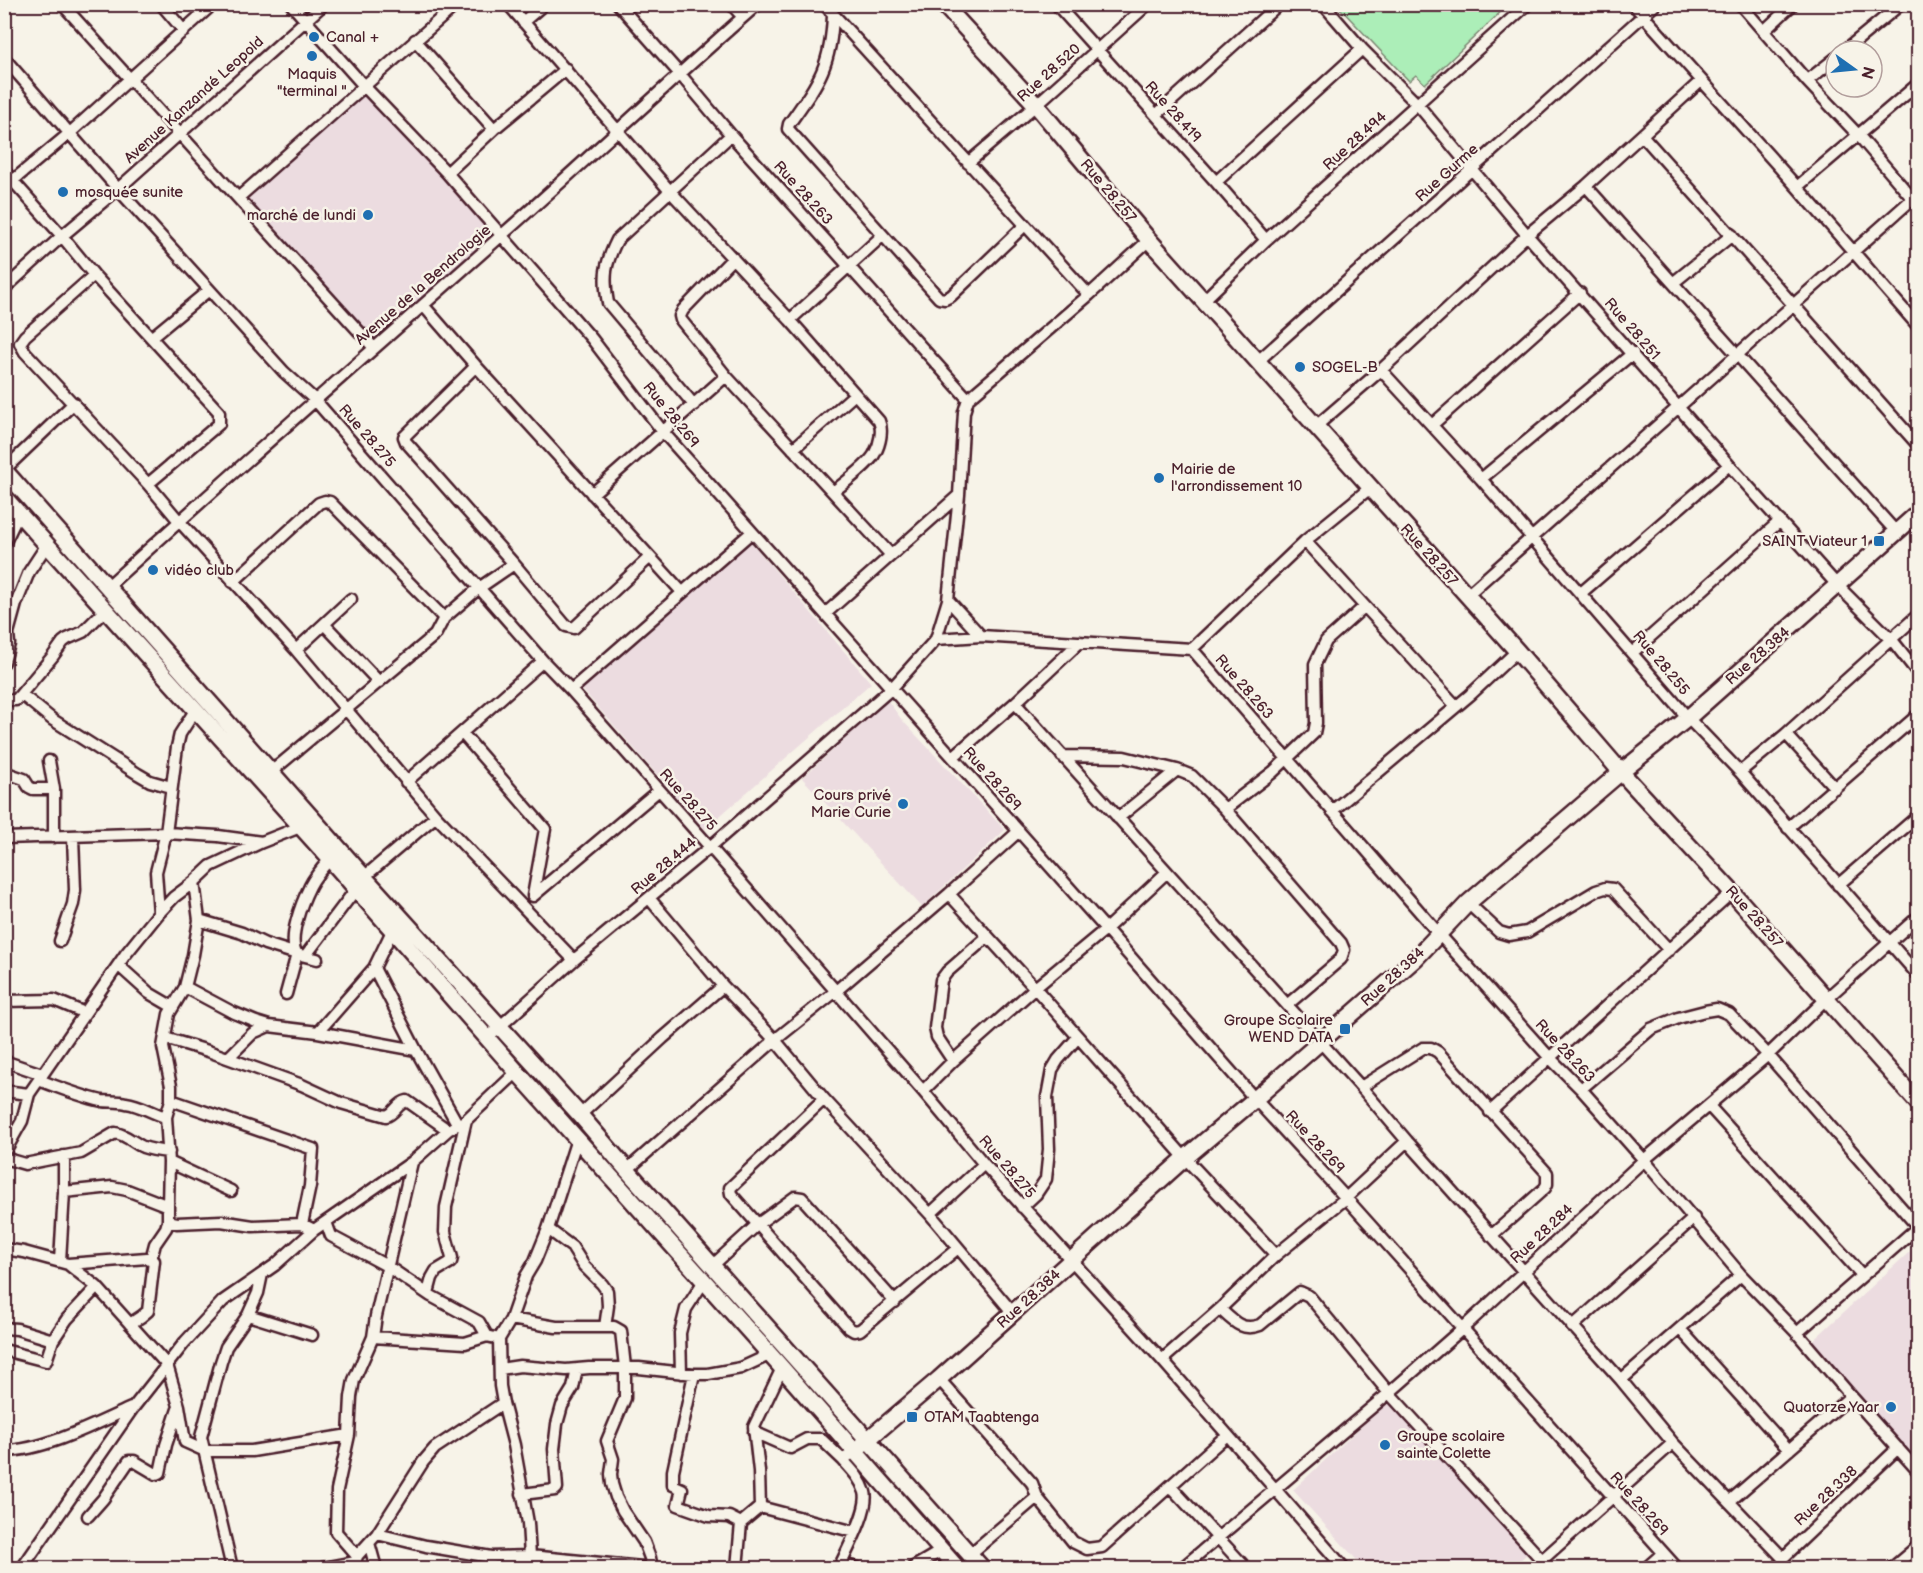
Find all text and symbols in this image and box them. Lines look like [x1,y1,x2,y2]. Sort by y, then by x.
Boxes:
place label: Canal + [326,28,380,47]
marker: Canal + [307,30,321,44]
street label: Avenue Kanzandé Leopold [120,32,268,168]
street label: Rue 28.520 [1013,39,1085,106]
north arrow [1824,39,1884,99]
marker: Maquis "terminal " [305,49,319,63]
text: N [1856,64,1878,81]
place label: Maquis "terminal " [277,65,347,101]
street label: Rue 28.419 [1140,77,1206,147]
street label: Rue 28.494 [1319,107,1391,175]
street label: Rue Gurme [1412,140,1483,206]
street label: Rue 28.257 [1076,155,1141,227]
street label: Rue 28.263 [769,157,837,229]
place label: mosquée sunite [75,183,183,202]
marker: mosquée sunite [56,185,70,199]
place label: marché de lundi [247,206,356,225]
marker: marché de lundi [361,208,375,222]
street label: Avenue de la Bendrologie [351,221,495,349]
street label: Rue 28.251 [1600,294,1664,364]
place label: SOGEL-B [1312,358,1378,377]
marker: SOGEL-B [1293,360,1307,374]
street label: Rue 28.269 [639,378,703,452]
street label: Rue 28.275 [334,401,400,471]
place label: Mairie de l'arrondissement 10 [1171,460,1303,496]
marker: Mairie de l'arrondissement 10 [1152,471,1166,485]
street label: Rue 28.257 [1396,520,1462,591]
place label: SAINT Viateur 1 [1762,532,1867,551]
marker: SAINT Viateur 1 [1872,534,1886,548]
place label: vidéo club [164,561,235,580]
marker: vidéo club [146,563,160,577]
street label: Rue 28.384 [1722,623,1794,689]
street label: Rue 28.255 [1628,627,1694,699]
street label: Rue 28.263 [1211,651,1277,723]
street label: Rue 28.269 [958,743,1026,815]
street label: Rue 28.275 [655,765,721,835]
place label: Cours privé Marie Curie [811,786,891,822]
marker: Cours privé Marie Curie [896,797,910,811]
street label: Rue 28.444 [627,833,701,899]
street label: Rue 28.257 [1721,882,1787,953]
street label: Rue 28.384 [1357,943,1429,1011]
place label: Groupe Scolaire WEND DATA [1224,1011,1334,1047]
street label: Rue 28.263 [1531,1015,1599,1087]
marker: Groupe Scolaire WEND DATA [1338,1022,1352,1036]
street label: Rue 28.269 [1281,1107,1349,1177]
street label: Rue 28.275 [974,1132,1040,1202]
street label: Rue 28.284 [1507,1200,1577,1268]
street label: Rue 28.384 [993,1265,1065,1333]
place label: Quatorze Yaar [1783,1398,1880,1417]
marker: Quatorze Yaar [1884,1400,1898,1414]
place label: OTAM Taabtenga [924,1408,1039,1427]
marker: OTAM Taabtenga [905,1410,919,1424]
place label: Groupe scolaire sainte Colette [1397,1427,1505,1463]
marker: Groupe scolaire sainte Colette [1378,1438,1392,1452]
street label: Rue 28.338 [1790,1462,1862,1530]
street label: Rue 28.269 [1605,1468,1673,1540]

